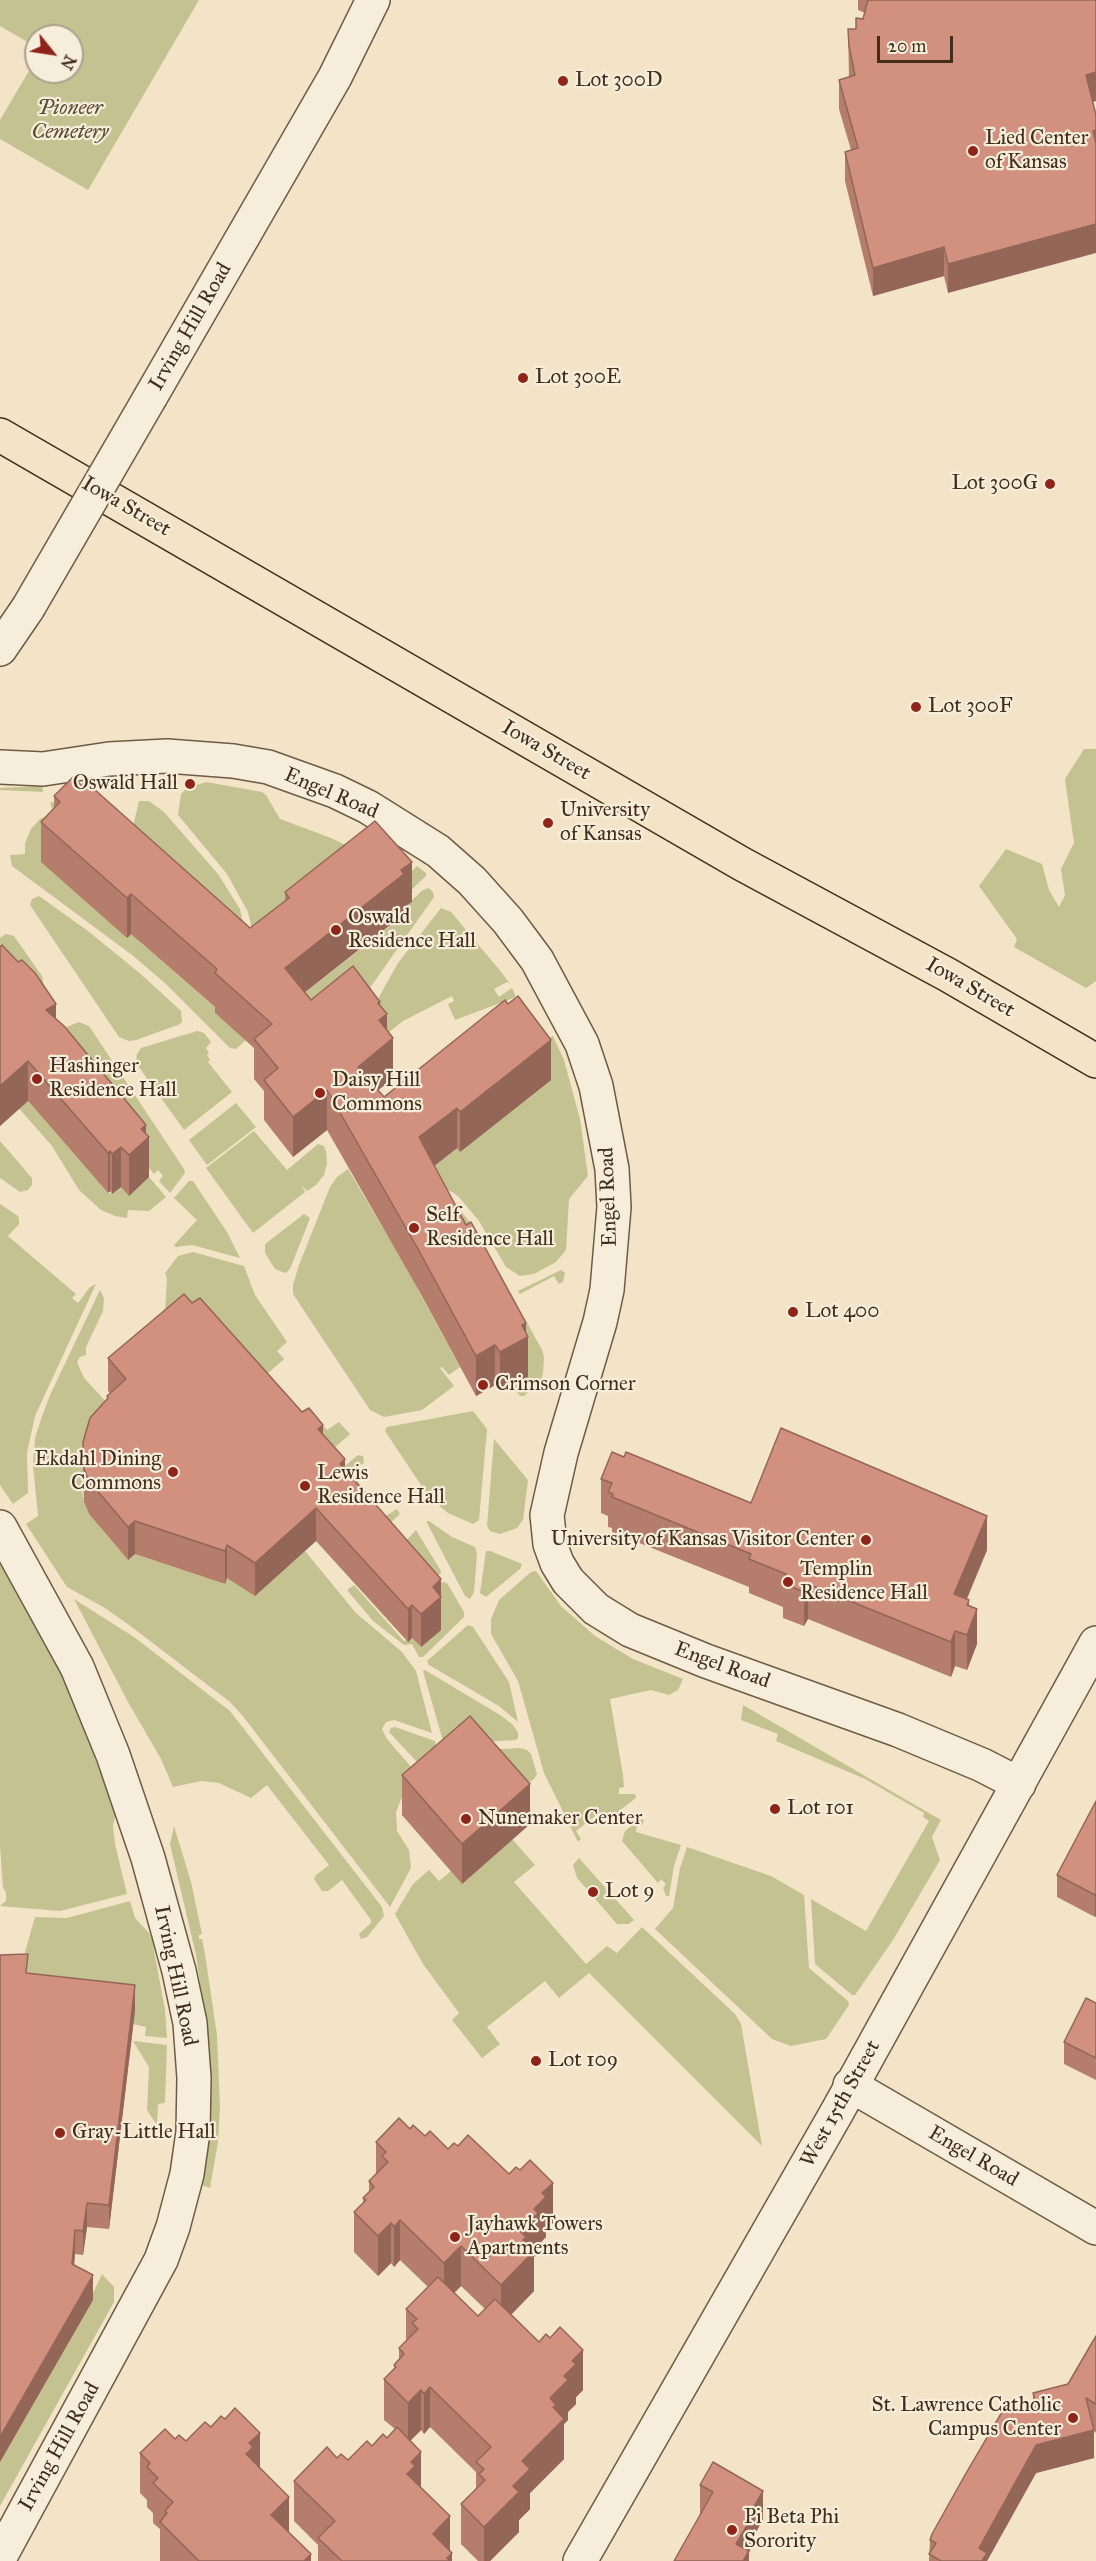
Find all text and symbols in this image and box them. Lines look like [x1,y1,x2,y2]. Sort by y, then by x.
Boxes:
north arrow [24,24,84,84]
scale bar [880,24,956,62]
text: 20 m [888,35,926,57]
text: N [57,52,80,73]
place label: Lot 300D [575,68,663,94]
marker: Lot 300D [556,74,570,88]
park label: Pioneer Cemetery [31,96,109,146]
place label: Lied Center of Kansas [985,126,1088,176]
marker: Lied Center of Kansas [966,144,980,158]
street label: Irving Hill Road [144,259,238,395]
place label: Lot 300E [535,365,621,391]
marker: Lot 300E [516,371,530,385]
street label: Iowa Street [77,471,175,543]
place label: Lot 300G [952,471,1038,497]
marker: Lot 300G [1043,477,1057,491]
place label: Lot 300F [928,694,1013,720]
marker: Lot 300F [909,700,923,714]
street label: Iowa Street [497,715,595,787]
street label: Engel Road [280,763,382,825]
place label: Oswald Hall [73,771,178,797]
marker: Oswald Hall [183,777,197,791]
place label: University of Kansas [560,798,650,848]
marker: University of Kansas [541,816,555,830]
place label: Oswald Residence Hall [348,905,476,955]
marker: Oswald Residence Hall [329,923,343,937]
street label: Iowa Street [921,952,1019,1024]
place label: Hashinger Residence Hall [49,1054,177,1104]
place label: Daisy Hill Commons [332,1068,422,1118]
marker: Hashinger Residence Hall [30,1072,44,1086]
marker: Daisy Hill Commons [313,1086,327,1100]
street label: Engel Road [595,1147,623,1247]
place label: Self Residence Hall [426,1203,554,1253]
marker: Self Residence Hall [407,1221,421,1235]
place label: Lot 400 [805,1299,879,1325]
marker: Lot 400 [786,1305,800,1319]
place label: Crimson Corner [495,1372,636,1398]
marker: Crimson Corner [476,1378,490,1392]
place label: Ekdahl Dining Commons [34,1447,161,1497]
place label: Lewis Residence Hall [317,1461,445,1511]
marker: Ekdahl Dining Commons [166,1465,180,1479]
marker: Lewis Residence Hall [298,1479,312,1493]
place label: University of Kansas Visitor Center [551,1527,854,1553]
marker: University of Kansas Visitor Center [859,1533,873,1547]
place label: Templin Residence Hall [800,1557,928,1607]
marker: Templin Residence Hall [781,1575,795,1589]
street label: Engel Road [671,1637,773,1695]
place label: Lot 101 [787,1796,854,1822]
marker: Lot 101 [768,1802,782,1816]
place label: Nunemaker Center [478,1806,642,1832]
marker: Nunemaker Center [459,1812,473,1826]
place label: Lot 9 [605,1879,654,1905]
marker: Lot 9 [586,1885,600,1899]
street label: Irving Hill Road [148,1903,202,2049]
street label: West 15th Street [796,2036,886,2172]
place label: Lot 109 [548,2048,618,2074]
marker: Lot 109 [529,2054,543,2068]
place label: Gray-Little Hall [72,2120,216,2146]
street label: Engel Road [923,2121,1023,2193]
marker: Gray-Little Hall [53,2126,67,2140]
place label: Jayhawk Towers Apartments [467,2212,603,2262]
marker: Jayhawk Towers Apartments [448,2230,462,2244]
street label: Irving Hill Road [14,2378,106,2516]
place label: St. Lawrence Catholic Campus Center [872,2393,1061,2443]
marker: St. Lawrence Catholic Campus Center [1066,2411,1080,2425]
place label: Pi Beta Phi Sorority [744,2505,839,2555]
marker: Pi Beta Phi Sorority [725,2523,739,2537]

